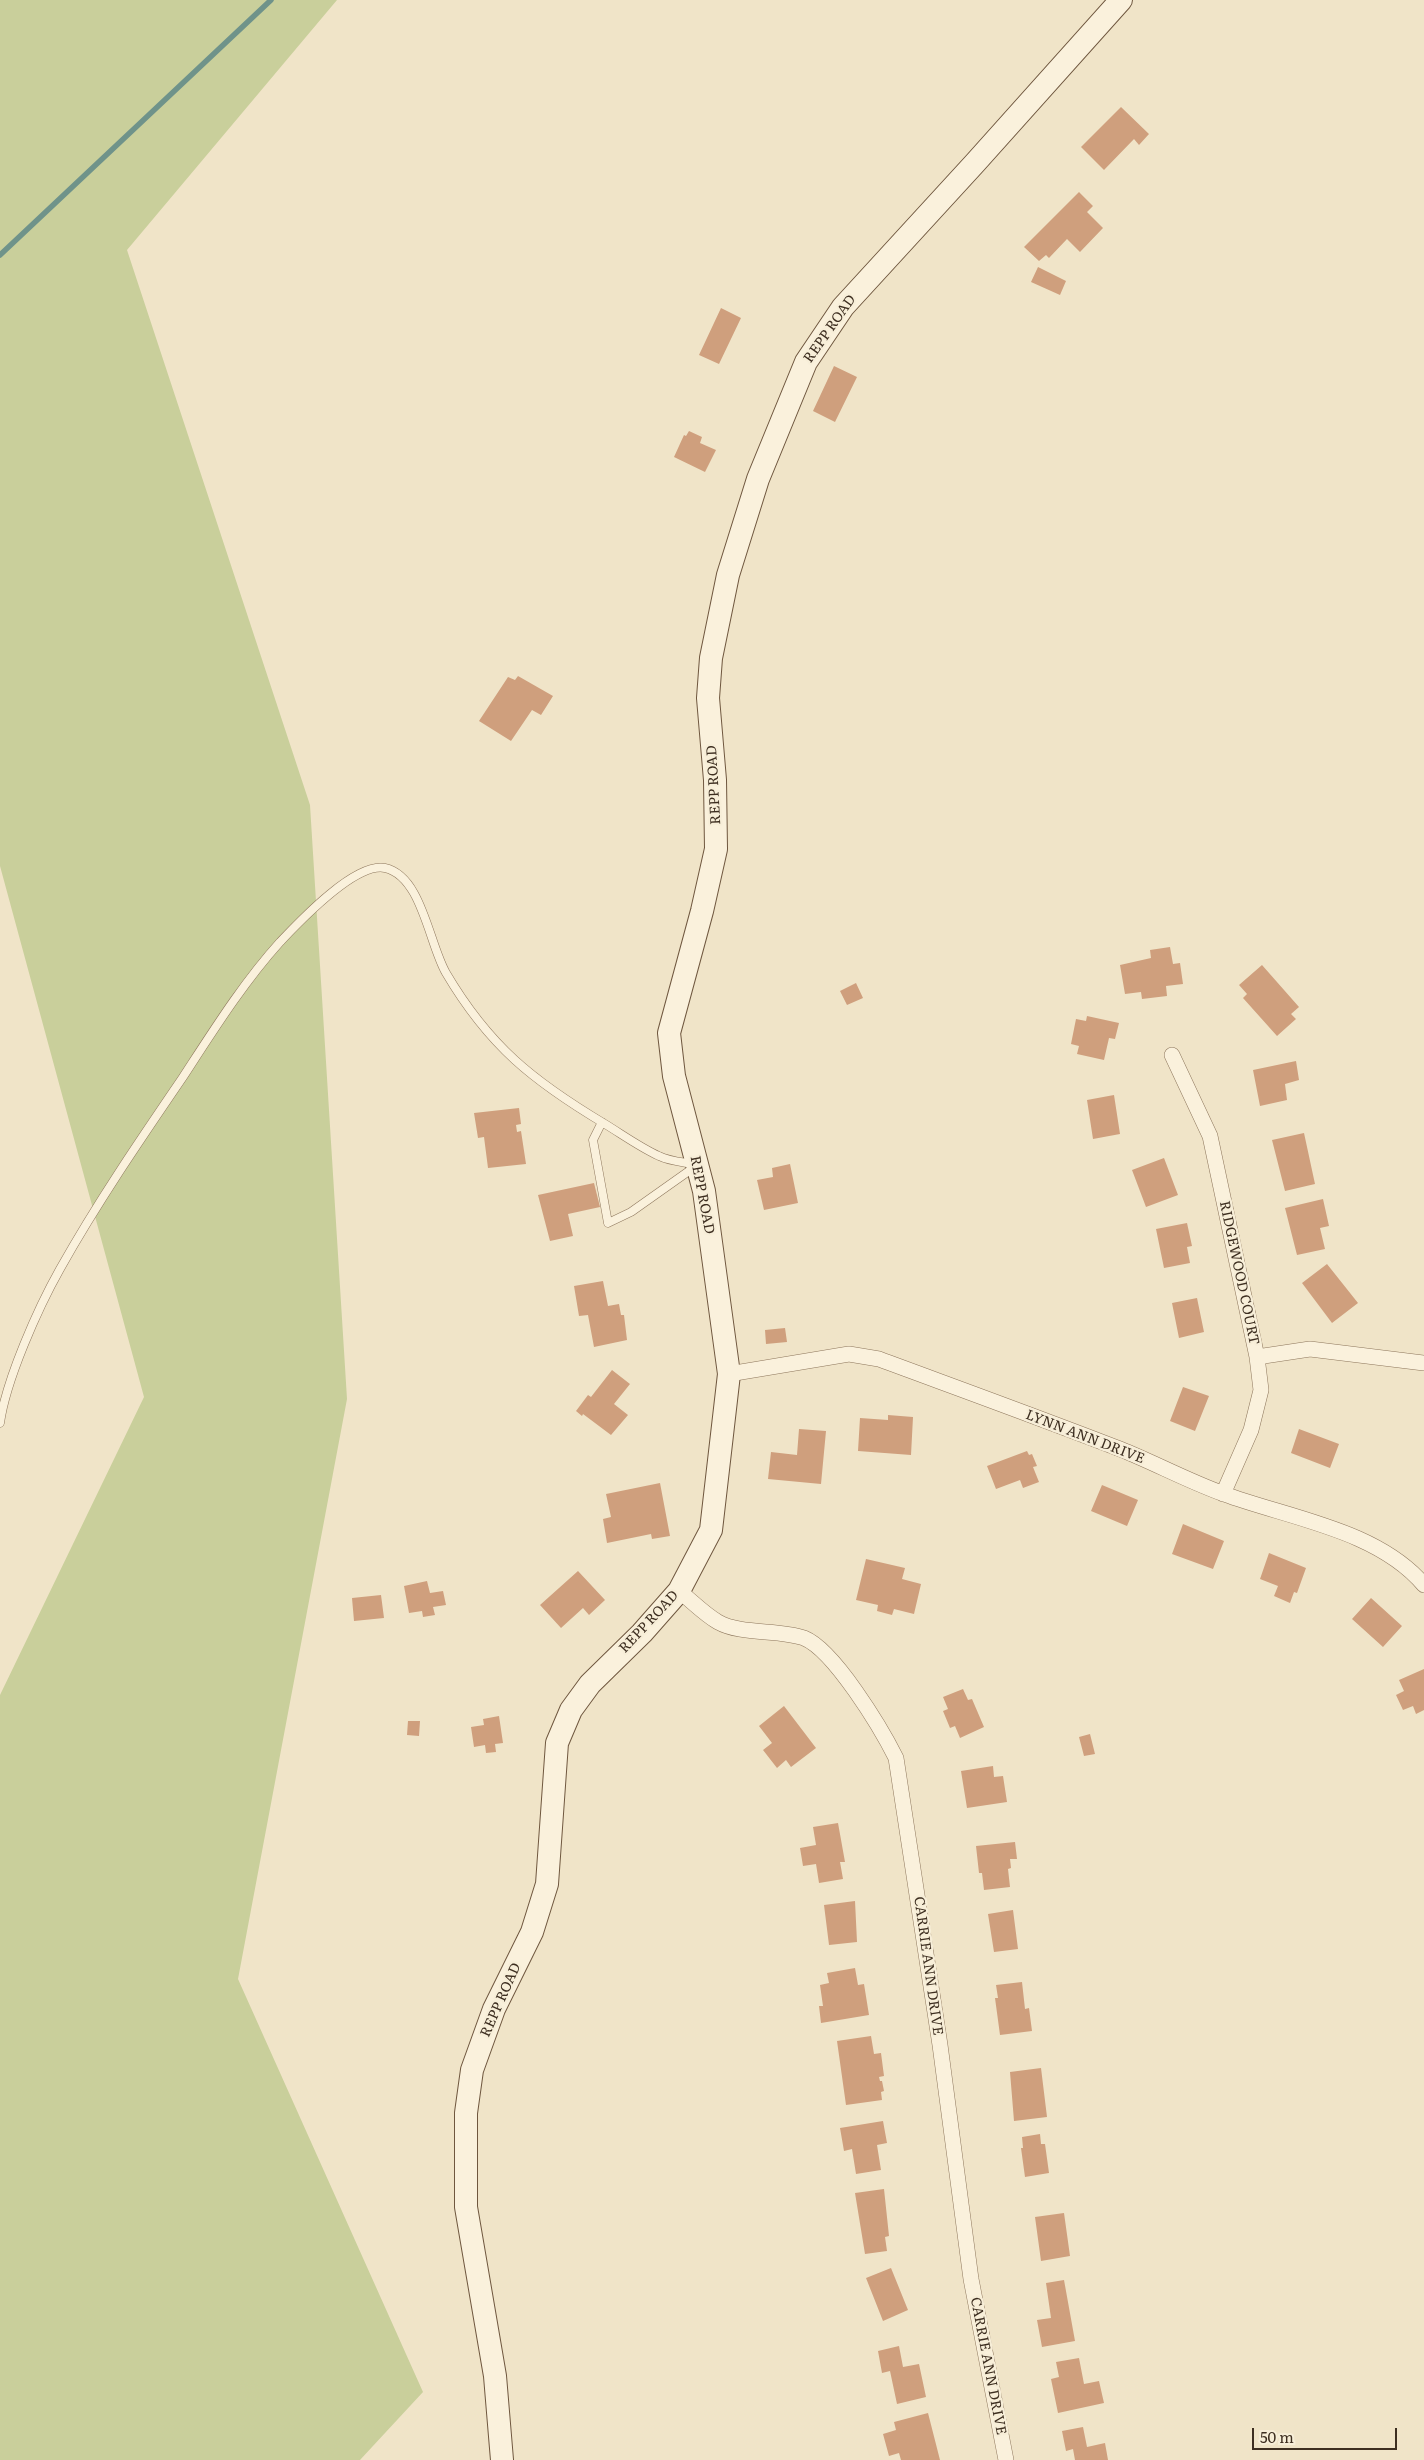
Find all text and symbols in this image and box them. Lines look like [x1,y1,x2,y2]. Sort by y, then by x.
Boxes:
street label: REPP ROAD [800,292,860,366]
street label: REPP ROAD [704,745,724,825]
street label: REPP ROAD [686,1154,718,1236]
street label: RIDGEWOOD COURT [1216,1199,1262,1347]
street label: LYNN ANN DRIVE [1023,1407,1147,1467]
street label: REPP ROAD [616,1587,682,1657]
street label: CARRIE ANN DRIVE [910,1896,946,2036]
street label: REPP ROAD [477,1960,525,2040]
street label: CARRIE ANN DRIVE [966,2296,1010,2436]
scale bar [1254,2418,1399,2450]
text: 50 m [1260,2425,1294,2448]

